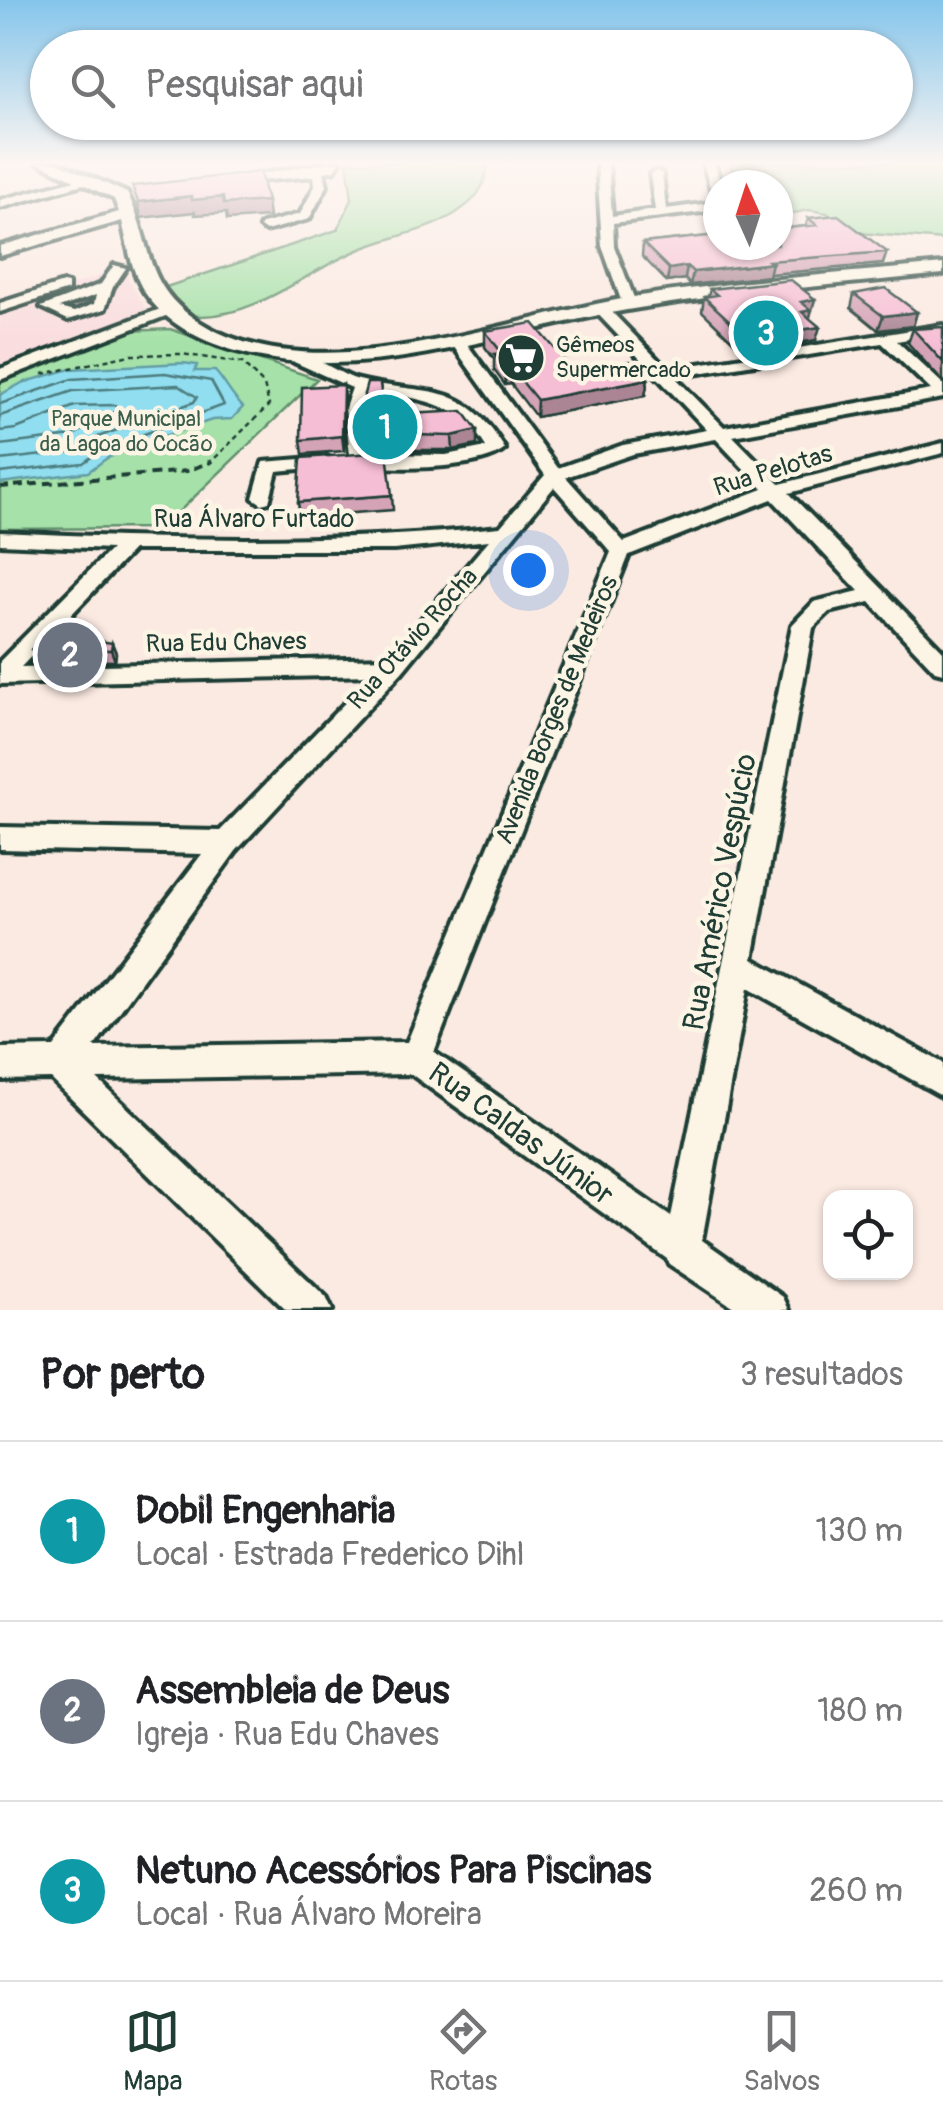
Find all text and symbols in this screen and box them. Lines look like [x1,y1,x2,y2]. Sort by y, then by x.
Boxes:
search box [30,30,913,140]
icon: search [65,58,120,113]
text: Pesquisar aqui [145,61,363,109]
north arrow [703,170,793,260]
pin: 3 [734,296,798,370]
place label: Gêmeos Supermercado [556,331,691,384]
supermarket icon: Gêmeos Supermercado [495,332,547,384]
pin: 1 [352,390,418,464]
park label: Parque Municipal da Lagoa do Cocão [40,405,213,458]
street label: Rua Pelotas [710,438,836,504]
street label: Rua Álvaro Furtado [154,503,354,535]
your location [503,545,554,596]
street label: Rua Otávio Rocha [341,562,485,716]
street label: Avenida Borges de Medeiros [489,571,625,849]
pin: 2 [38,618,102,692]
street label: Rua Edu Chaves [145,626,307,660]
street label: Rua Américo Vespúcio [675,751,765,1033]
street label: Rua Caldas Júnior [421,1054,621,1214]
map controls [823,1190,913,1280]
button: locate [823,1190,913,1280]
text: Por perto [40,1349,205,1401]
text: 3 resultados [740,1355,903,1395]
text: Dobil Engenharia [135,1487,395,1535]
text: 1 [66,1511,79,1551]
text: 130 m [815,1511,903,1551]
text: Local · Estrada Frederico Dihl [135,1535,524,1575]
text: Assembleia de Deus [135,1667,450,1715]
text: 2 [64,1691,81,1731]
text: 180 m [817,1691,903,1731]
text: Igreja · Rua Edu Chaves [135,1715,439,1755]
text: Netuno Acessórios Para Piscinas [135,1847,651,1895]
text: 3 [64,1871,81,1911]
text: 260 m [809,1871,903,1911]
text: Local · Rua Álvaro Moreira [135,1895,482,1935]
tab: Mapa [123,2004,183,2099]
tab: Rotas [429,2004,497,2099]
tab: Salvos [744,2004,820,2099]

